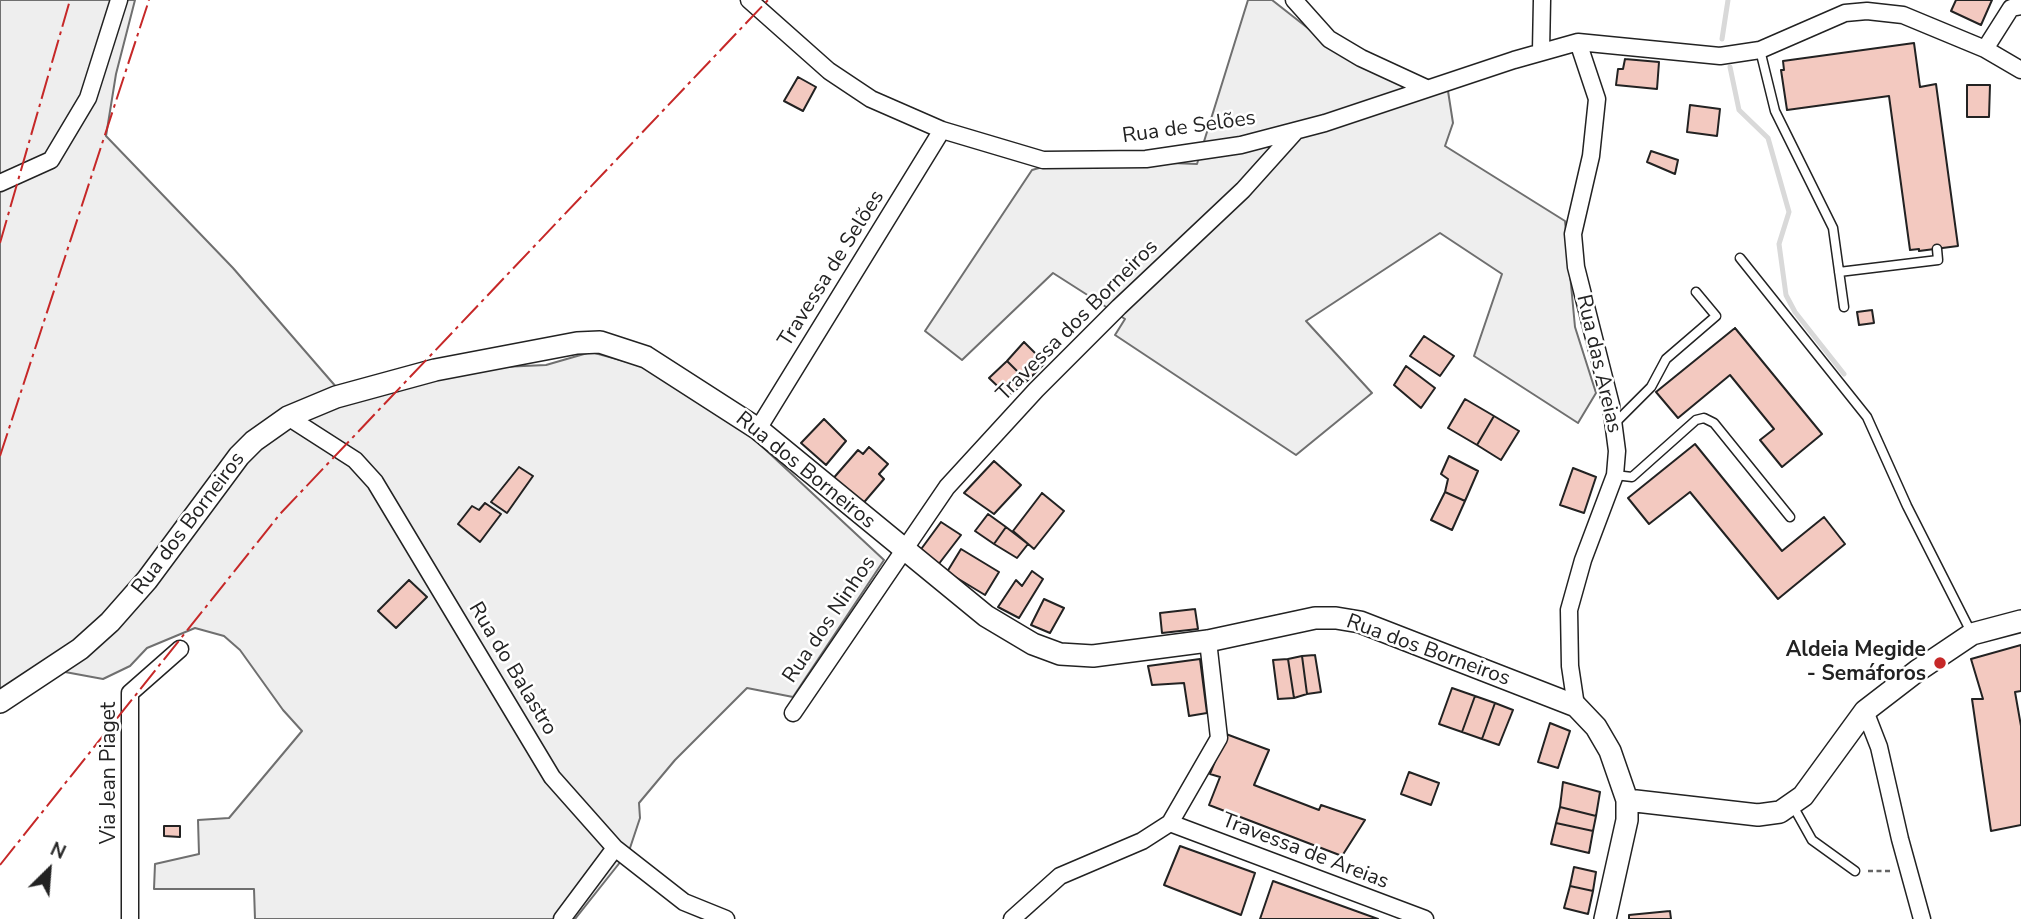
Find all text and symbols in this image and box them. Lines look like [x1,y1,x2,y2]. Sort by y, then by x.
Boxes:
street label: Rua de Selões [1121,106,1257,150]
street label: Travessa de Selões [774,186,890,352]
street label: Travessa dos Borneiros [992,235,1164,407]
street label: Rua das Areias [1570,292,1626,436]
street label: Rua dos Borneiros [730,407,880,535]
street label: Rua dos Borneiros [127,448,251,600]
street label: Rua dos Ninhos [778,552,882,688]
street label: Rua do Balastro [462,598,562,740]
street label: Rua dos Borneiros [1343,610,1513,692]
place label: Aldeia Megide - Semáforos [1786,638,1926,688]
marker: Aldeia Megide - Semáforos [1932,655,1948,671]
street label: Via Jean Piaget [97,702,123,844]
street label: Travessa de Areias [1218,809,1392,895]
north arrow [14,835,84,905]
text: N [46,836,70,866]

